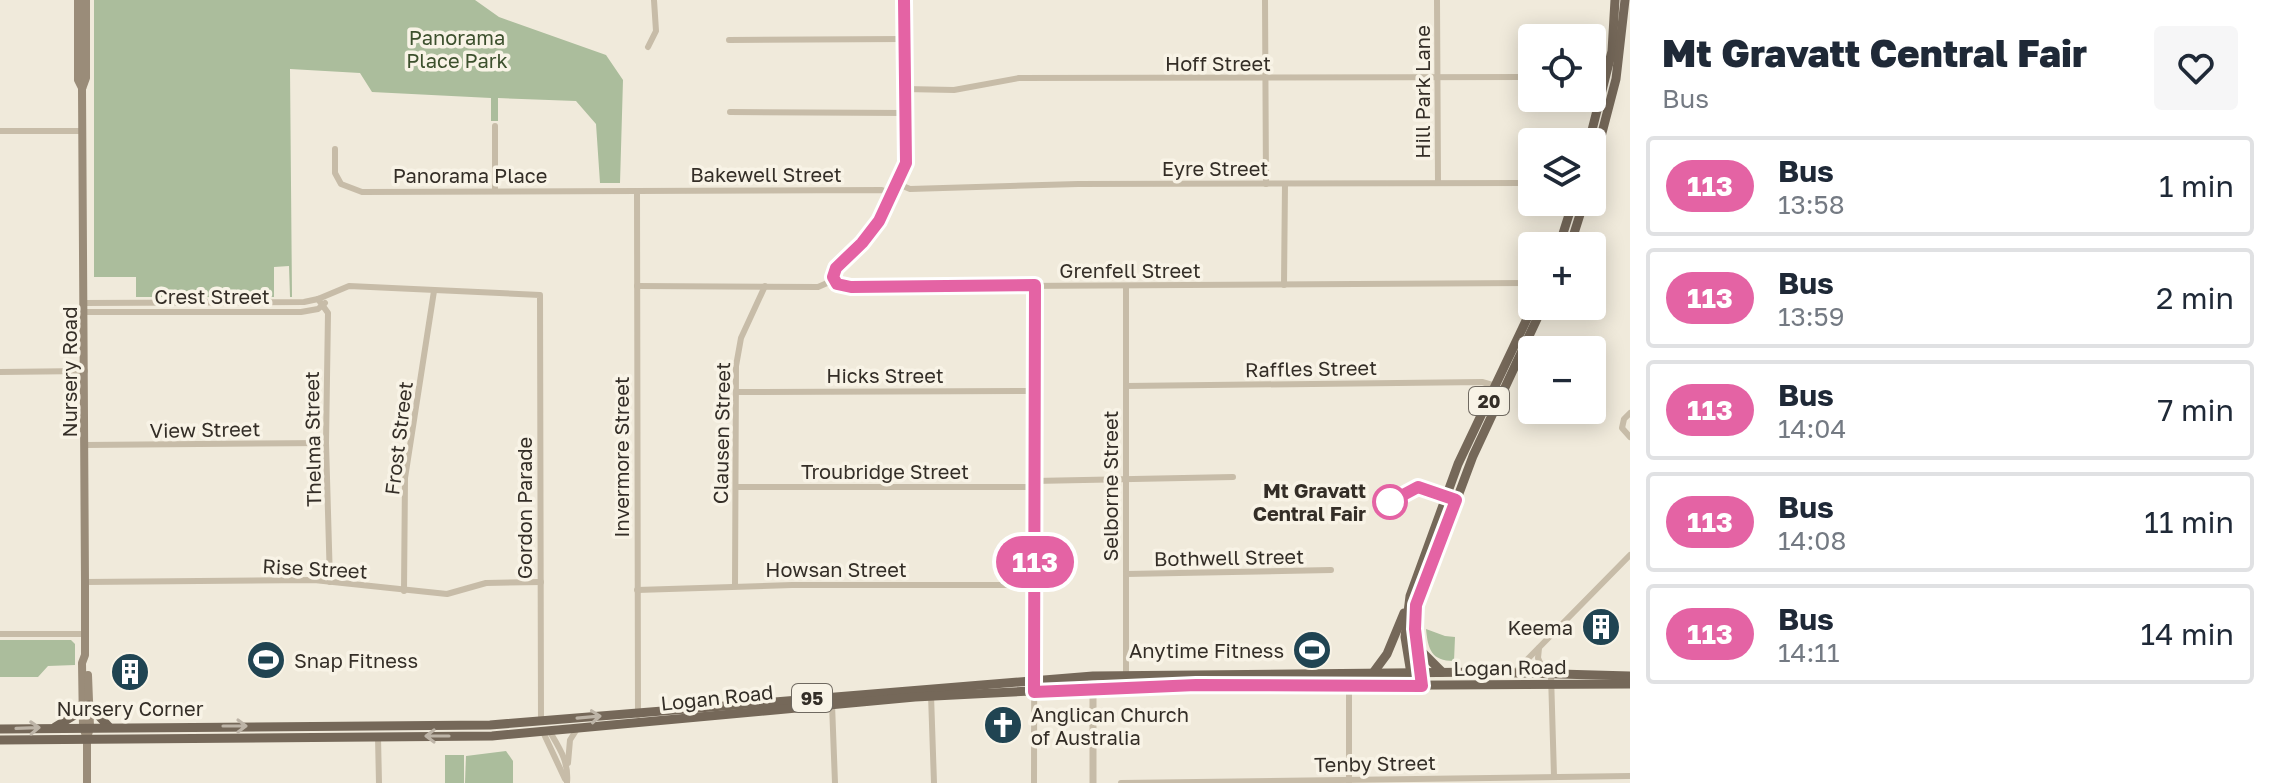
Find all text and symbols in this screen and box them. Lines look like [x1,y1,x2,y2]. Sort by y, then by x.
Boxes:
map controls [1518,24,1606,424]
button: locate [1518,24,1606,112]
park label: Panorama Place Park [406,25,508,72]
street label: Hill Park Lane [1410,25,1434,159]
button: heart [2154,26,2238,110]
text: Mt Gravatt Central Fair [1662,30,2087,75]
street label: Hoff Street [1165,51,1271,75]
text: Bus [1662,83,1709,114]
button: layers [1518,128,1606,216]
text: Bus [1778,153,1834,189]
street label: Eyre Street [1162,156,1268,180]
street label: Bakewell Street [690,162,842,186]
street label: Panorama Place [393,163,547,187]
text: 1 min [2159,168,2234,204]
text: 113 [1687,169,1733,202]
text: 13:58 [1778,189,1845,220]
button: + [1518,232,1606,320]
street label: Grenfell Street [1059,258,1201,282]
text: Bus [1778,265,1834,301]
text: 2 min [2156,280,2234,316]
text: 113 [1687,281,1733,314]
street label: Crest Street [154,284,270,308]
text: 13:59 [1778,301,1844,332]
street label: Nursery Road [57,307,81,437]
button: − [1518,336,1606,424]
street label: Raffles Street [1245,355,1377,381]
street label: Clausen Street [708,362,734,504]
street label: Hicks Street [826,363,944,387]
street label: Thelma Street [299,371,325,507]
street label: Invermore Street [609,376,633,538]
text: Bus [1778,377,1834,413]
street label: Frost Street [379,380,417,496]
road number: 20 [1469,387,1509,415]
text: 7 min [2158,392,2234,428]
text: 113 [1687,393,1733,426]
street label: Selborne Street [1098,411,1122,562]
text: 14:04 [1778,413,1846,444]
street label: View Street [150,416,260,442]
street label: Gordon Parade [512,437,536,579]
street label: Troubridge Street [801,459,969,483]
place label: Mt Gravatt Central Fair [1253,478,1366,525]
marker: Mt Gravatt Central Fair [1373,485,1407,519]
text: Bus [1778,489,1834,525]
text: 11 min [2144,504,2234,540]
text: 113 [1687,505,1733,538]
text: 14:08 [1778,525,1846,556]
line badge: 113 [989,536,1081,588]
street label: Bothwell Street [1154,544,1304,570]
text: 113 [1012,545,1058,578]
street label: Rise Street [262,553,368,583]
street label: Howsan Street [765,557,907,581]
text: Bus [1778,601,1834,637]
building icon: Keema [1580,606,1622,648]
place label: Keema [1507,615,1573,639]
text: 14 min [2141,616,2234,652]
text: 113 [1687,617,1733,650]
sports icon: Anytime Fitness [1291,629,1333,671]
text: 14:11 [1778,637,1840,668]
place label: Anytime Fitness [1129,638,1284,662]
sports icon: Snap Fitness [245,639,287,681]
place label: Snap Fitness [294,648,418,672]
building icon: Nursery Corner [109,651,151,693]
street label: Logan Road [1453,654,1567,680]
street label: Logan Road [660,679,774,715]
road number: 95 [792,684,832,712]
place label: Nursery Corner [57,696,204,720]
place label: Anglican Church of Australia [1031,702,1189,749]
church icon: Anglican Church of Australia [982,704,1024,746]
one-way arrow [575,709,602,724]
one-way arrow [221,718,248,734]
one-way arrow [14,720,41,736]
one-way arrow [424,728,451,744]
street label: Tenby Street [1314,750,1436,776]

